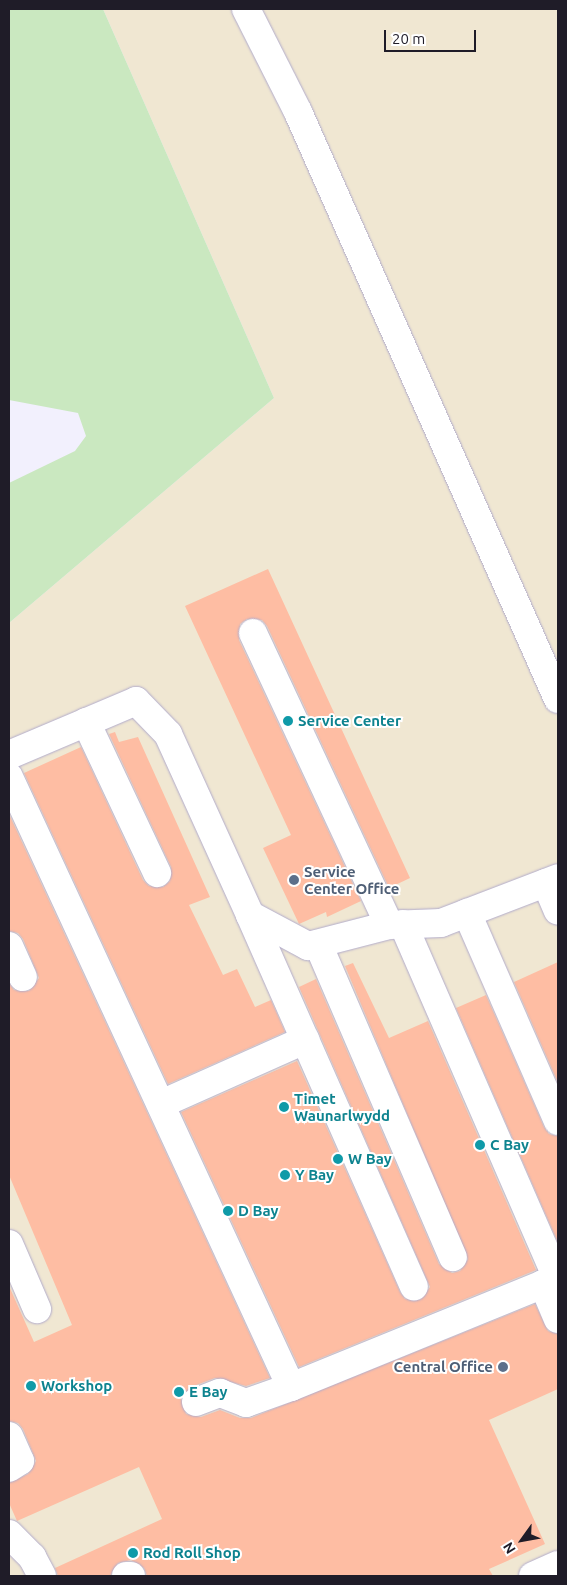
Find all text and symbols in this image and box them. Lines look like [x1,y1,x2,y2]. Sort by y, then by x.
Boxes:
scale bar [387,20,480,52]
text: 20 m [392,30,425,47]
place label: Service Center [298,712,401,730]
marker: Service Center [282,715,294,727]
place label: Service Center Office [304,862,399,897]
marker: Service Center Office [288,874,300,886]
place label: Timet Waunarlwydd [294,1089,390,1124]
marker: Timet Waunarlwydd [278,1101,290,1113]
place label: C Bay [490,1136,529,1154]
marker: C Bay [474,1139,486,1151]
place label: W Bay [348,1150,392,1168]
marker: W Bay [332,1153,344,1165]
place label: Y Bay [295,1166,334,1184]
marker: Y Bay [279,1169,291,1181]
place label: D Bay [238,1202,278,1220]
marker: D Bay [222,1205,234,1217]
place label: Central Office [393,1358,493,1376]
marker: Central Office [497,1361,509,1373]
place label: Workshop [41,1377,112,1395]
marker: Workshop [25,1380,37,1392]
place label: E Bay [189,1383,227,1401]
marker: E Bay [173,1386,185,1398]
north arrow [497,1515,547,1565]
text: N [500,1539,519,1557]
place label: Rod Roll Shop [143,1544,241,1562]
marker: Rod Roll Shop [127,1547,139,1559]

